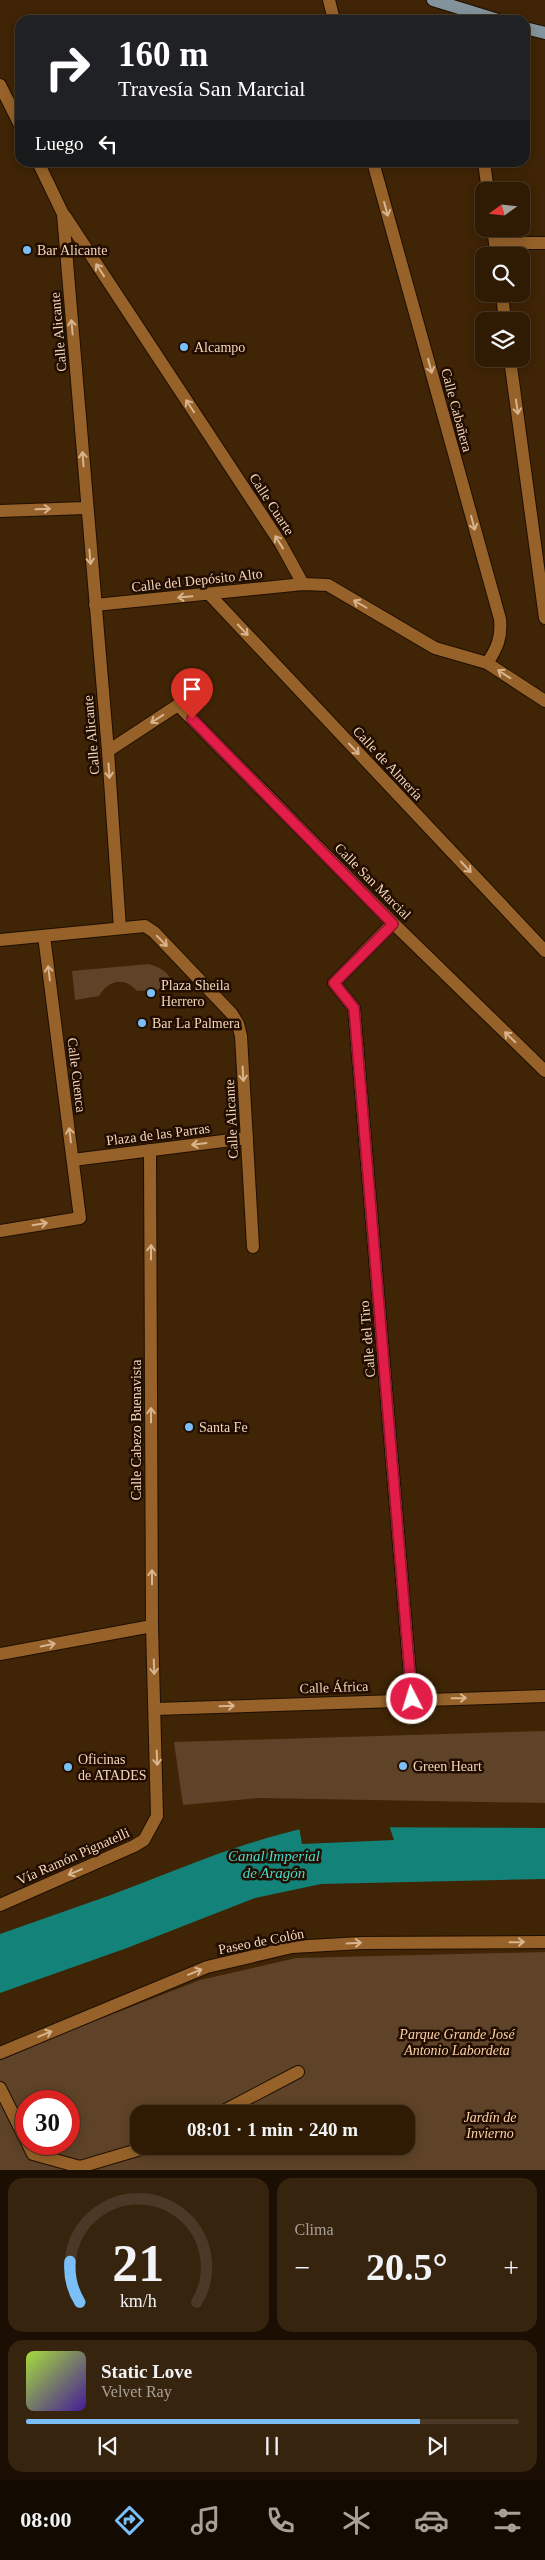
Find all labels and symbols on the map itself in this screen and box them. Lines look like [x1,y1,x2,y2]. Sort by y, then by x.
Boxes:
north arrow [475,182,530,238]
one-way arrow [382,201,392,217]
place label: Bar Alicante [37,243,107,258]
marker: Bar Alicante [21,244,33,256]
one-way arrow [95,264,105,278]
street label: Calle Alicante [48,292,69,372]
one-way arrow [68,320,77,336]
place label: Alcampo [194,340,245,355]
marker: Alcampo [178,341,190,353]
one-way arrow [425,358,435,374]
street label: Calle Cabañera [438,367,475,454]
one-way arrow [185,399,195,413]
one-way arrow [512,399,522,415]
one-way arrow [78,452,87,468]
street label: Calle Cuarte [246,471,297,538]
one-way arrow [35,505,51,514]
one-way arrow [469,514,478,530]
one-way arrow [274,535,284,549]
one-way arrow [86,548,95,564]
street label: Calle del Depósito Alto [131,566,263,595]
one-way arrow [177,592,193,602]
one-way arrow [353,598,367,608]
one-way arrow [237,624,249,636]
pin [171,668,213,719]
one-way arrow [498,669,512,679]
street label: Calle Alicante [81,695,102,775]
one-way arrow [150,715,164,725]
street label: Calle de Almería [350,724,426,804]
one-way arrow [349,742,360,755]
one-way arrow [105,762,114,778]
street label: Calle San Marcial [332,840,414,922]
one-way arrow [460,861,472,874]
one-way arrow [156,935,168,947]
one-way arrow [44,966,54,982]
place label: Plaza Sheila Herrero [161,978,231,1009]
marker: Plaza Sheila Herrero [145,987,157,999]
place label: Bar La Palmera [152,1016,241,1031]
marker: Bar La Palmera [136,1017,148,1029]
one-way arrow [504,1031,516,1043]
street label: Calle Cuenca [64,1037,89,1114]
one-way arrow [238,1065,248,1081]
street label: Calle Alicante [222,1079,241,1159]
street label: Plaza de las Parras [105,1121,211,1148]
one-way arrow [65,1127,75,1143]
one-way arrow [191,1139,207,1149]
one-way arrow [32,1219,48,1229]
one-way arrow [146,1244,156,1260]
street label: Calle del Tiro [357,1300,378,1378]
street label: Calle Cabezo Buenavista [129,1359,144,1500]
one-way arrow [146,1407,156,1423]
place label: Santa Fe [199,1420,248,1435]
marker: Santa Fe [183,1421,195,1433]
one-way arrow [147,1569,157,1586]
one-way arrow [40,1640,56,1650]
one-way arrow [149,1659,158,1675]
position arrow [385,1672,437,1724]
street label: Calle África [299,1678,369,1696]
one-way arrow [450,1693,467,1703]
one-way arrow [218,1701,234,1711]
one-way arrow [152,1749,161,1765]
place label: Oficinas de ATADES [78,1752,147,1783]
place label: Green Heart [413,1759,482,1774]
marker: Green Heart [397,1760,409,1772]
marker: Oficinas de ATADES [62,1761,74,1773]
street label: Vía Ramón Pignatelli [15,1825,132,1888]
water label: Canal Imperial de Aragón [228,1848,320,1881]
one-way arrow [68,1867,83,1877]
street label: Paseo de Colón [217,1926,305,1957]
one-way arrow [508,1937,525,1947]
one-way arrow [346,1939,362,1948]
one-way arrow [187,1967,202,1976]
park label: Parque Grande José Antonio Labordeta [398,2027,515,2058]
one-way arrow [37,2029,52,2038]
speed limit sign: 30 [15,2090,80,2155]
park label: Jardín de Invierno [464,2110,516,2141]

